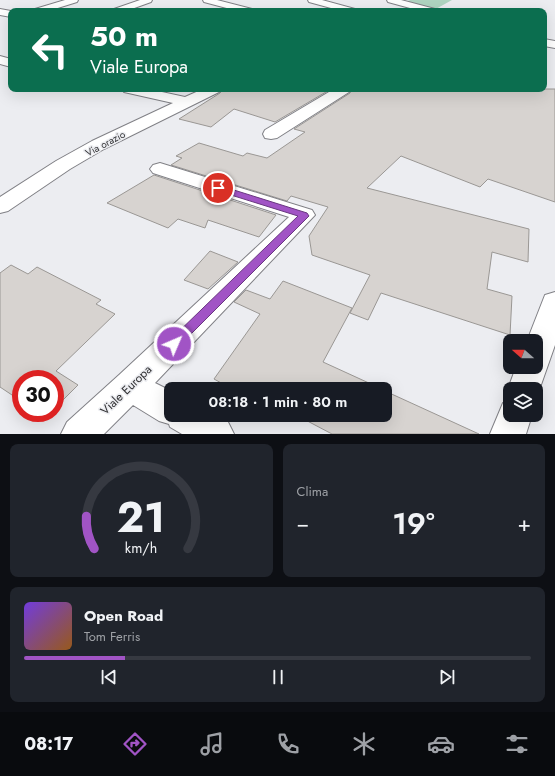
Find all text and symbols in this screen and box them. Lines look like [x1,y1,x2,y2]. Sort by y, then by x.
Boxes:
text: 50 m [90,16,158,57]
icon: left [24,24,76,76]
text: Viale Europa [90,54,188,80]
street label: Via orazio [83,126,128,160]
pin [201,171,235,205]
icon: arrive [207,177,229,199]
position arrow [153,323,195,365]
north arrow [503,334,543,374]
map controls [503,334,543,422]
street label: Viale Europa [96,361,156,419]
speed limit sign: 30 [12,370,64,422]
button: layers [503,382,543,422]
text: 08:18 · 1 min · 80 m [209,391,347,413]
text: Clima [297,482,328,501]
text: 21 [117,486,165,547]
text: 19° [392,502,435,545]
text: − [297,507,309,539]
text: + [517,507,531,539]
text: km/h [125,537,157,557]
text: Open Road [84,605,163,627]
text: Tom Ferris [84,627,140,646]
icon: previous [98,666,120,688]
icon: pause [267,666,289,688]
icon: next [436,666,458,688]
icon: directions [121,730,149,758]
icon: music [198,730,226,758]
icon: phone [274,730,302,758]
icon: climate [350,730,378,758]
icon: car [427,730,455,758]
icon: filters [503,730,531,758]
text: 08:17 [24,731,73,757]

